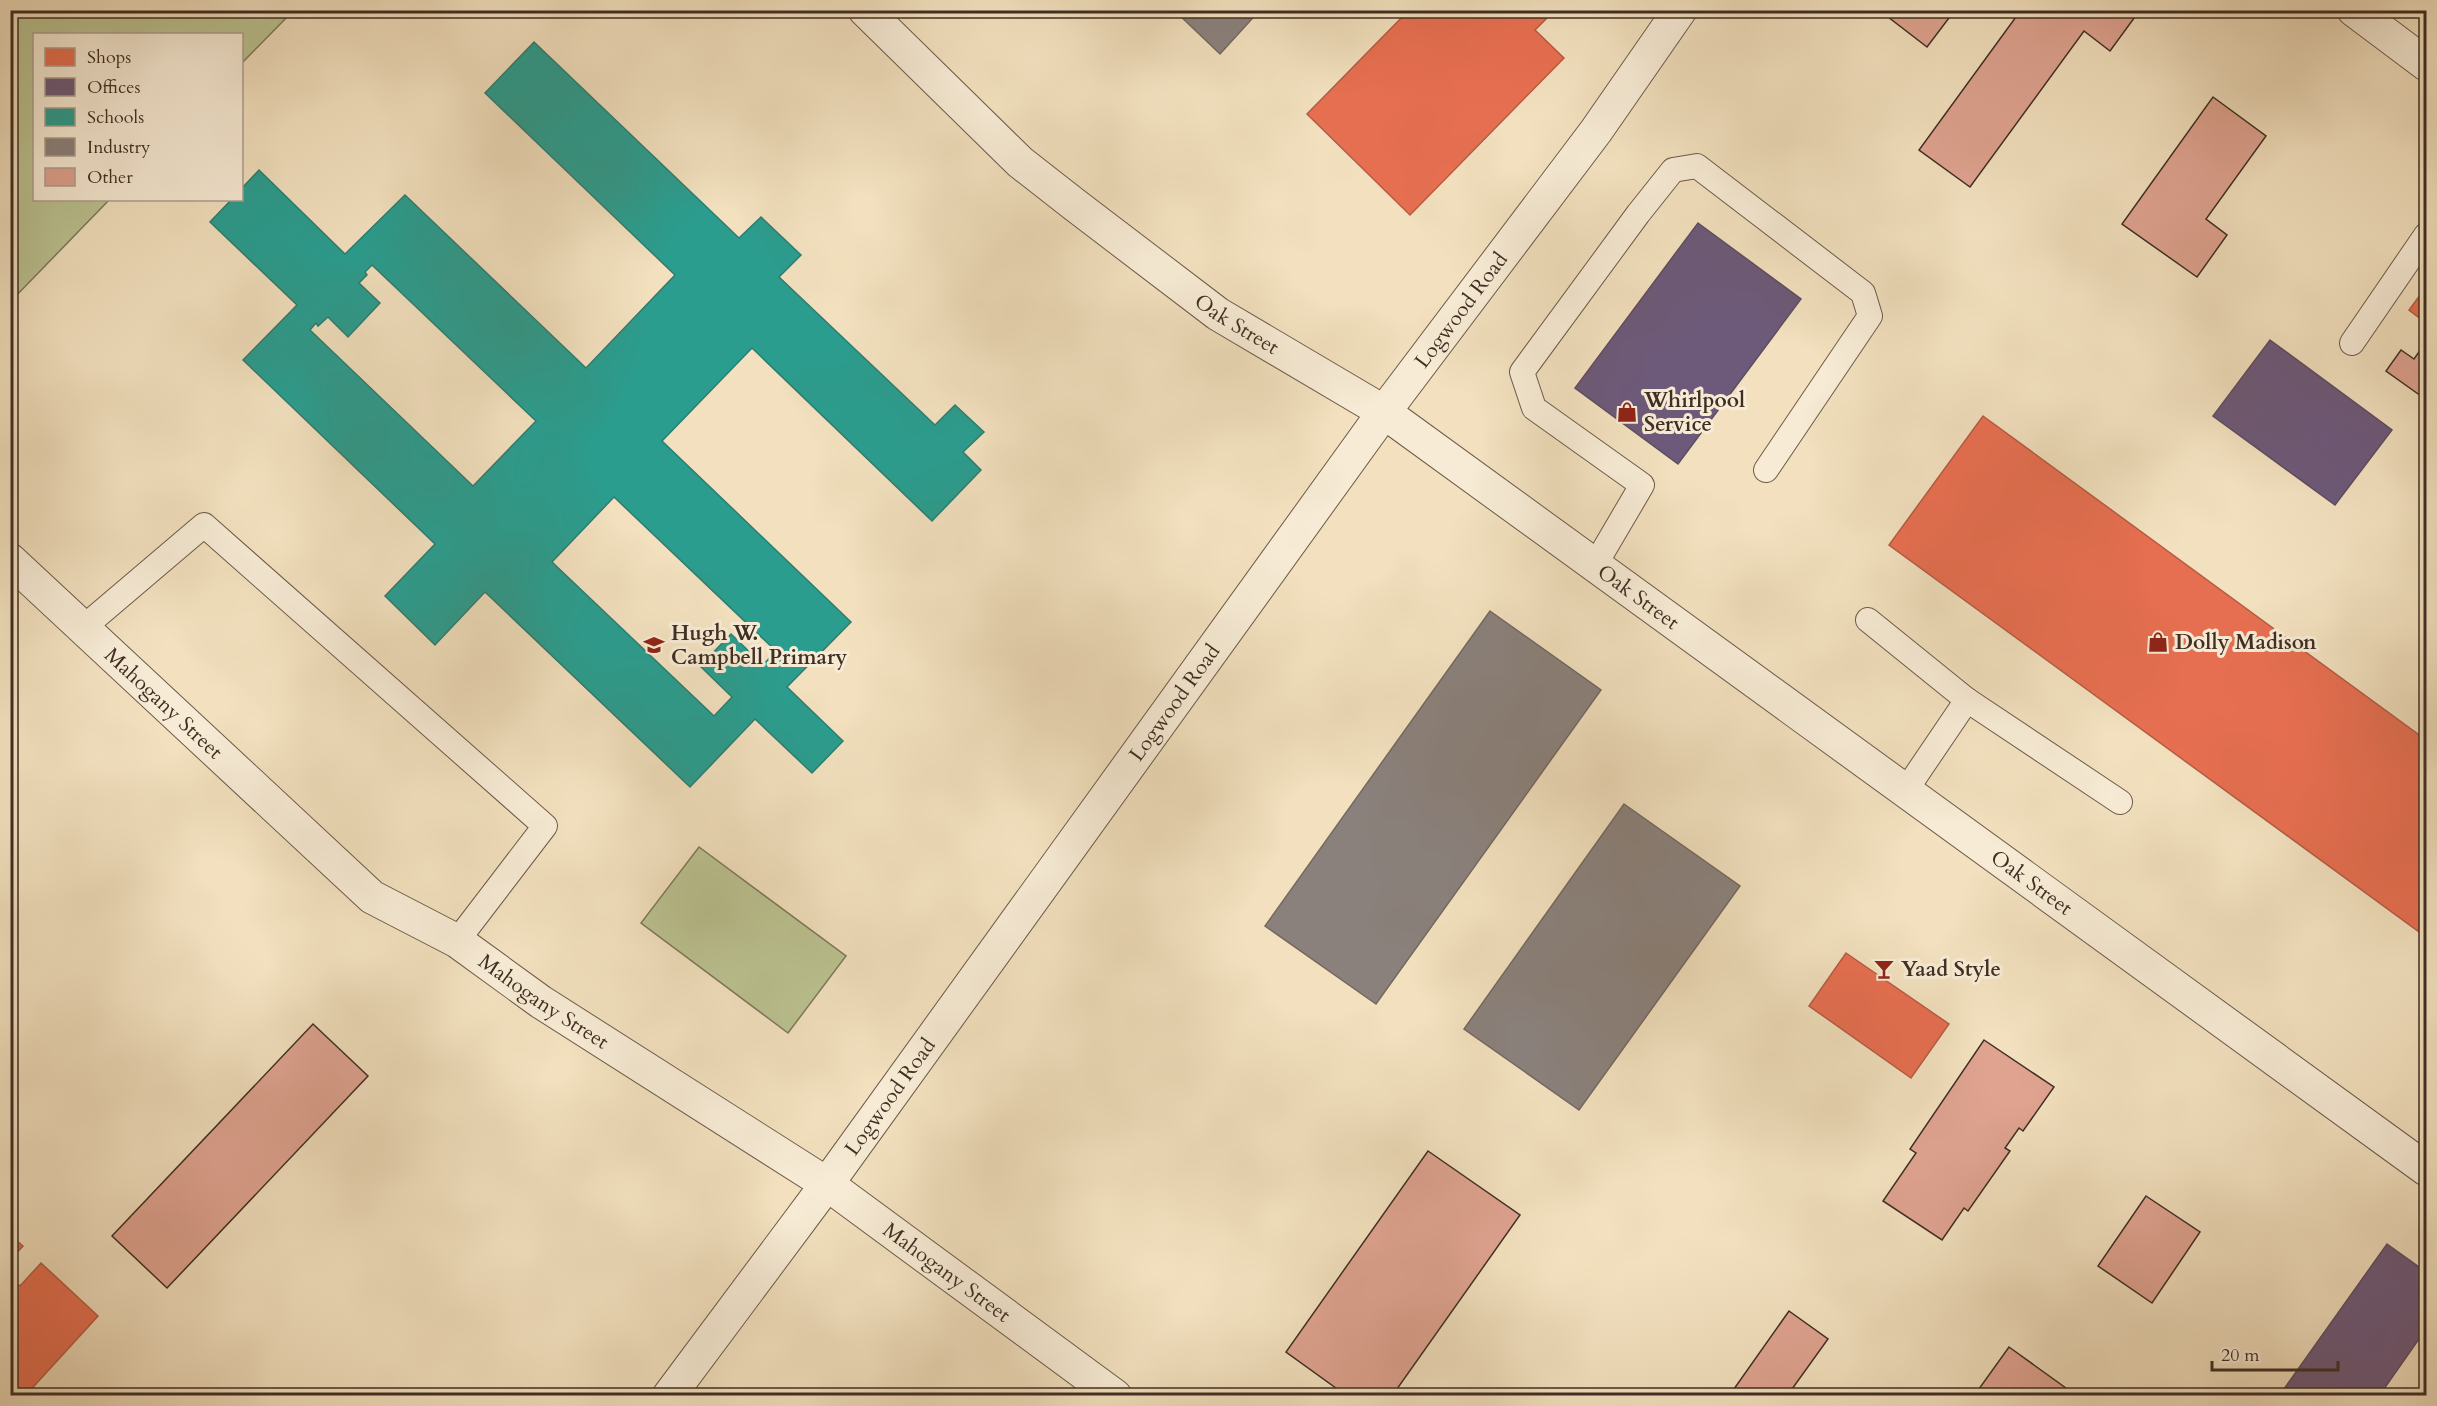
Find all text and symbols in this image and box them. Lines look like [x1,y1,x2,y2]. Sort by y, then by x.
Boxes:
legend [33,33,243,201]
text: Shops [87,45,131,70]
text: Offices [87,75,141,100]
text: Schools [87,105,144,130]
text: Industry [87,135,151,160]
text: Other [87,165,133,190]
street label: Logwood Road [1408,246,1515,374]
street label: Oak Street [1188,287,1285,362]
place label: Whirlpool Service [1643,386,1745,439]
shop icon: Whirlpool Service [1615,400,1639,424]
street label: Oak Street [1591,558,1685,637]
place label: Hugh W. Campbell Primary [671,619,847,672]
place label: Dolly Madison [2175,628,2317,657]
shop icon: Dolly Madison [2146,630,2170,654]
school or university icon: Hugh W. Campbell Primary [642,633,666,657]
street label: Logwood Road [1122,638,1227,768]
street label: Mahogany Street [98,641,229,766]
street label: Oak Street [1985,843,2078,923]
street label: Mahogany Street [472,947,614,1057]
place label: Yaad Style [1901,955,2001,984]
bar icon: Yaad Style [1872,957,1896,981]
street label: Logwood Road [838,1032,943,1162]
street label: Mahogany Street [877,1216,1017,1330]
scale bar [2212,1334,2338,1372]
text: 20 m [2221,1343,2260,1368]

